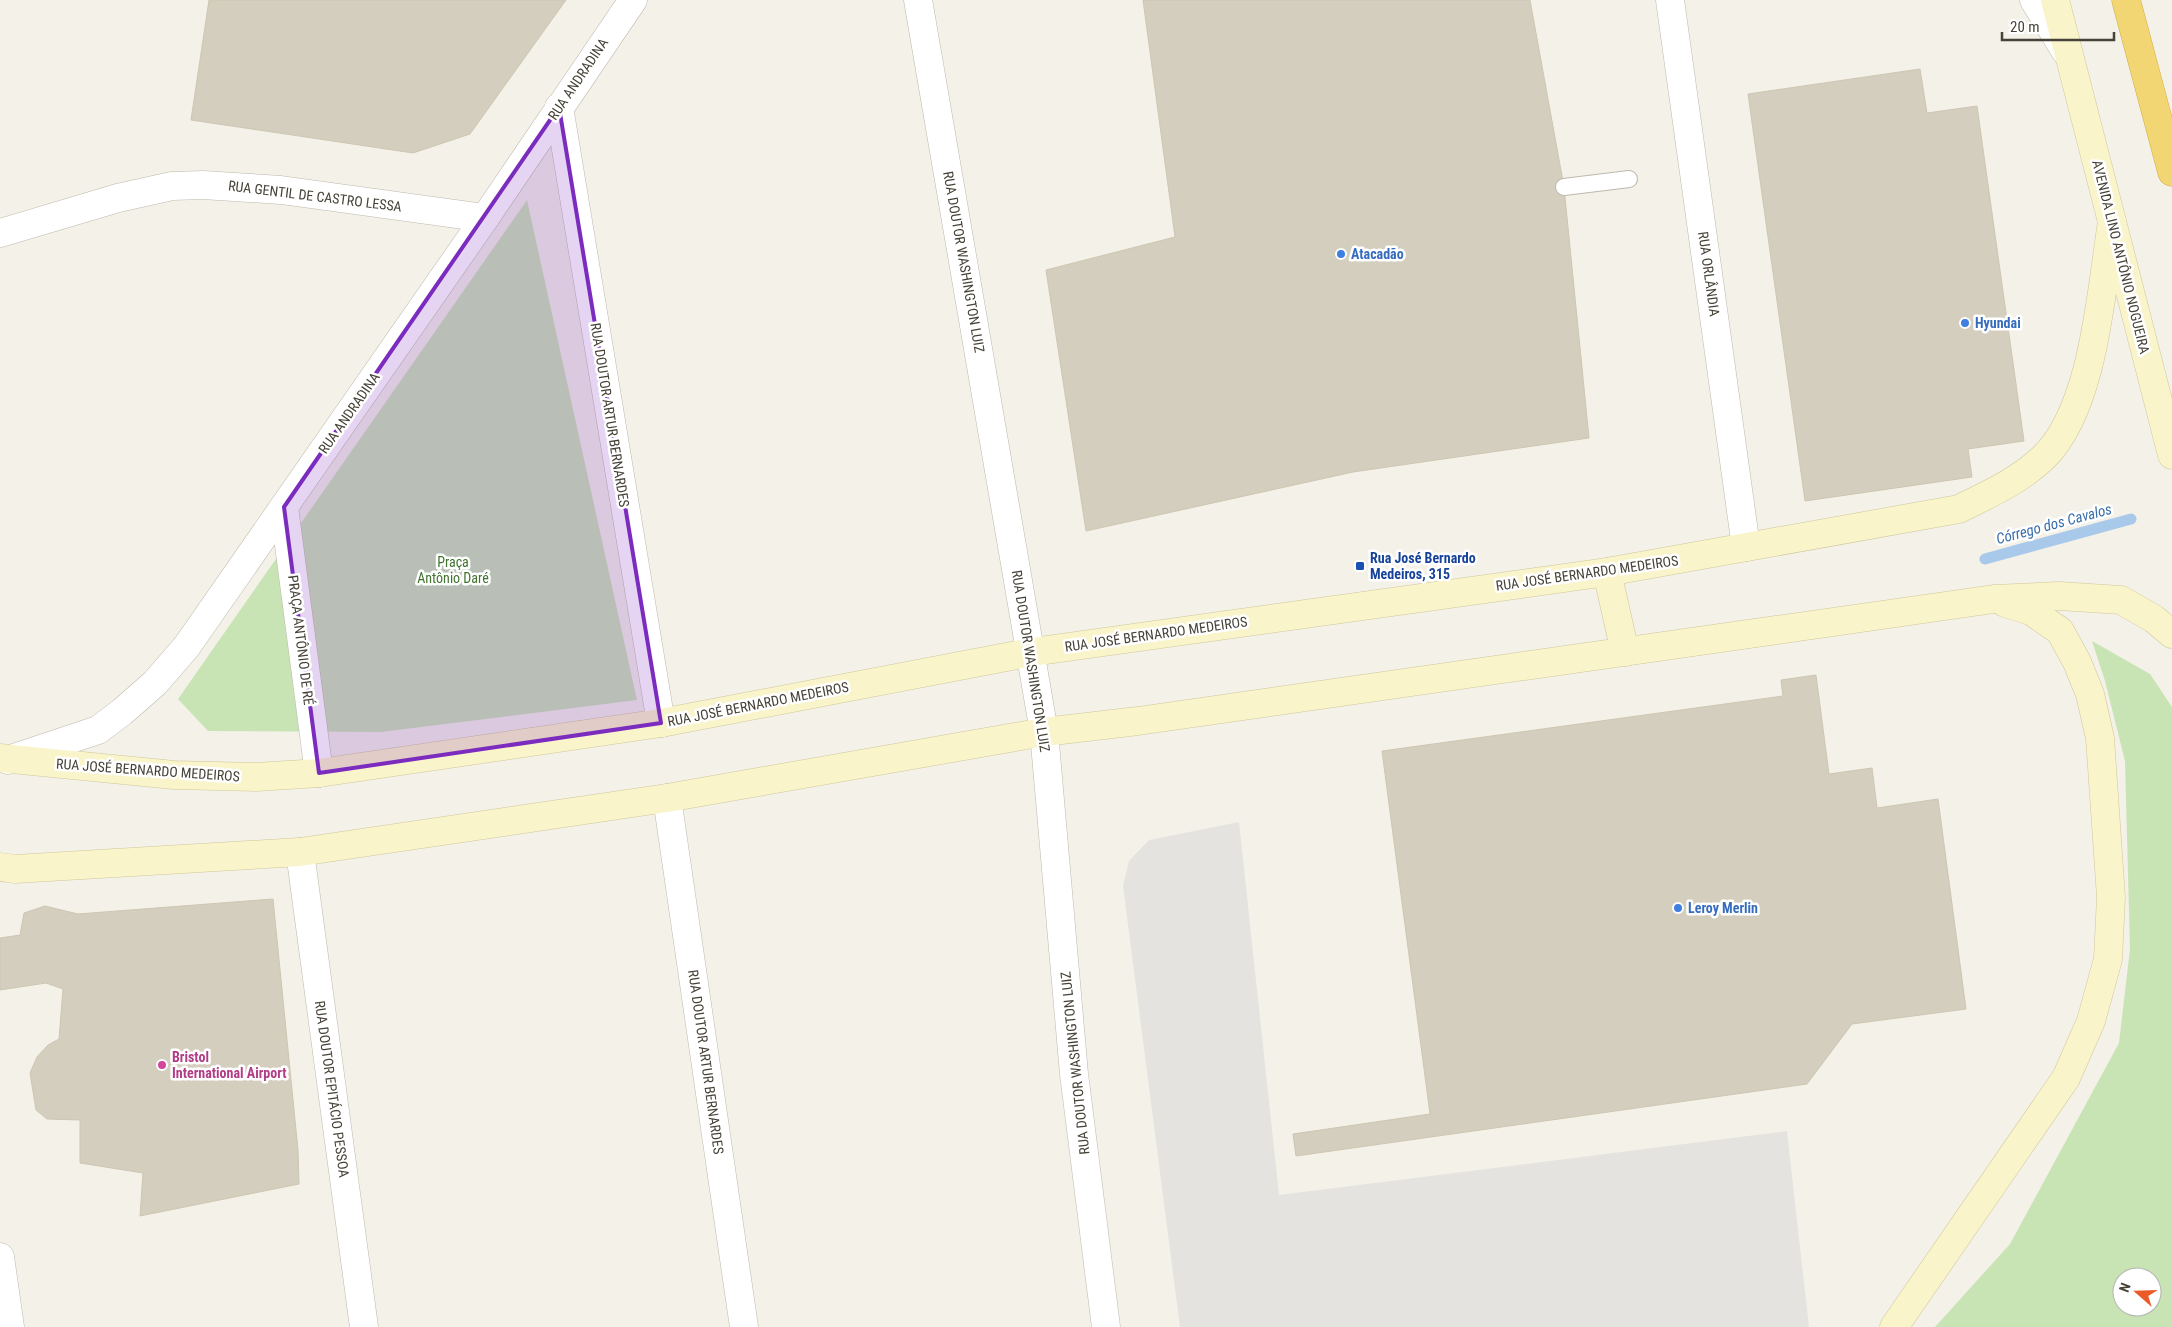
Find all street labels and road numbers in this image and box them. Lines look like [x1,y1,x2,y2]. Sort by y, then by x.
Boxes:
street label: RUA ANDRADINA [545,35,611,123]
street label: AVENIDA LINO ANTÔNIO NOGUEIRA [2089,158,2154,356]
street label: RUA DOUTOR WASHINGTON LUIZ [940,170,988,354]
street label: RUA GENTIL DE CASTRO LESSA [227,177,403,215]
street label: RUA ORLÂNDIA [1695,230,1724,317]
street label: RUA DOUTOR ARTUR BERNARDES [588,322,632,508]
street label: RUA ANDRADINA [315,369,383,457]
street label: RUA JOSÉ BERNARDO MEDEIROS [1495,551,1679,594]
street label: RUA DOUTOR WASHINGTON LUIZ [1009,569,1053,753]
street label: PRAÇA ANTÔNIO DE RÉ [285,574,318,706]
street label: RUA JOSÉ BERNARDO MEDEIROS [1064,612,1248,655]
street label: RUA JOSÉ BERNARDO MEDEIROS [666,678,850,729]
street label: RUA JOSÉ BERNARDO MEDEIROS [56,755,240,784]
street label: RUA DOUTOR ARTUR BERNARDES [685,969,727,1155]
street label: RUA DOUTOR WASHINGTON LUIZ [1057,971,1093,1155]
street label: RUA DOUTOR EPITÁCIO PESSOA [312,999,353,1178]

